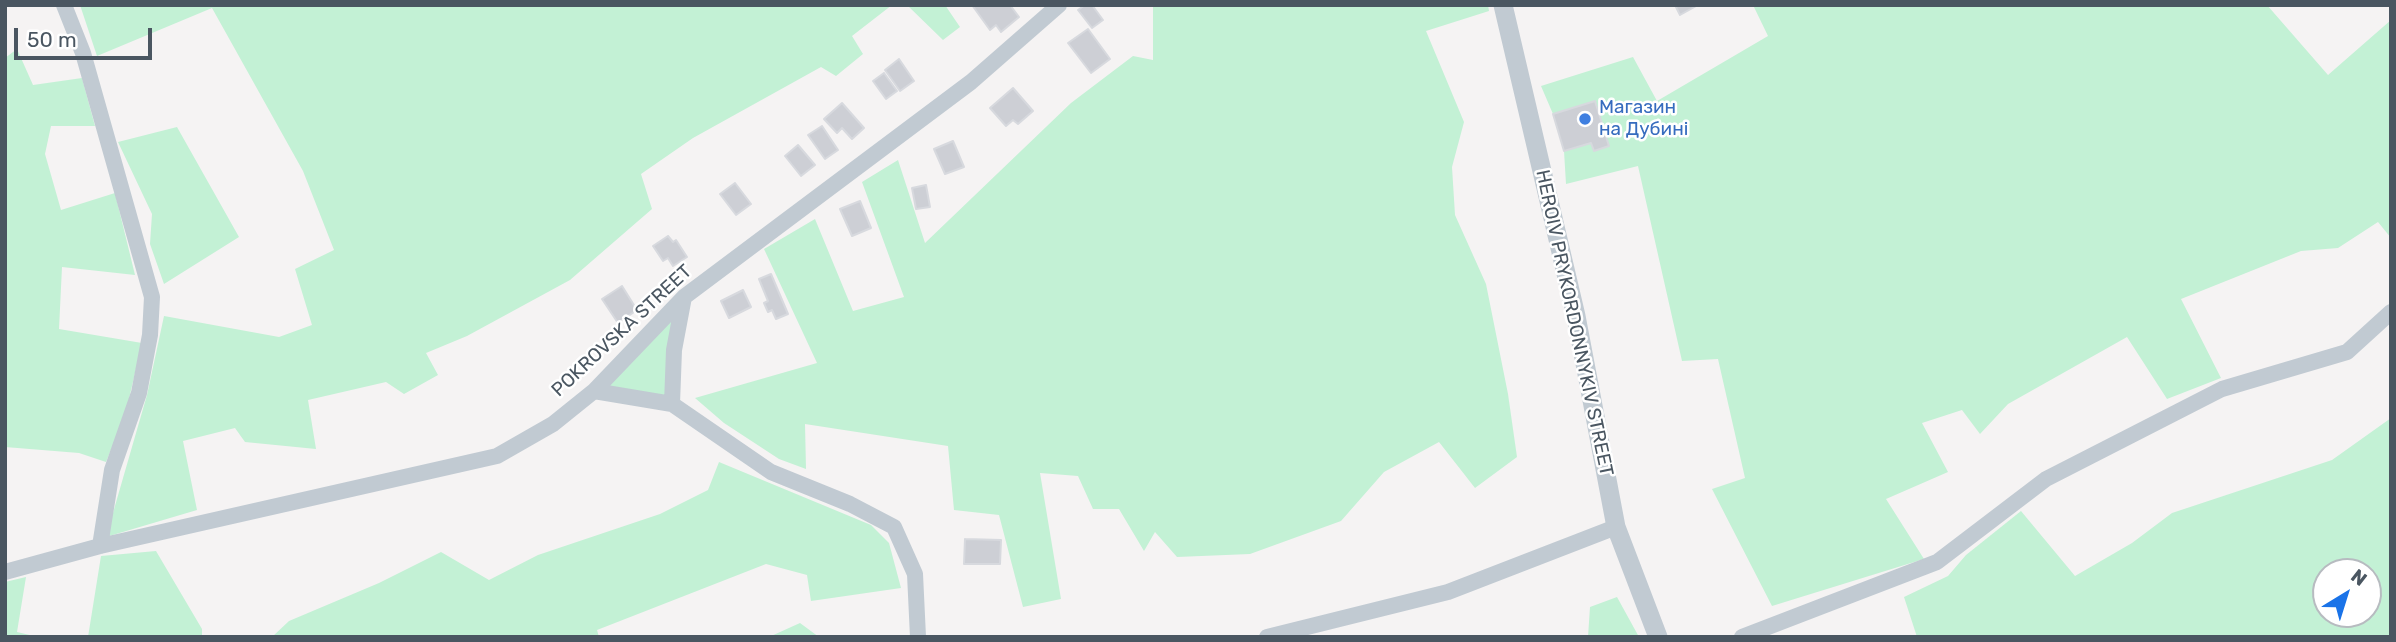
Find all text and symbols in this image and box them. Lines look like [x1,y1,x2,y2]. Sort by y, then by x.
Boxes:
scale bar [18,14,156,58]
text: 50 m [27,27,77,52]
place label: Магазин на Дубині [1599,97,1688,141]
marker: Магазин на Дубині [1577,111,1593,127]
street label: HEROIV PRYKORDONNYKIV STREET [1530,168,1618,478]
street label: POKROVSKA STREET [547,260,697,402]
north arrow [2312,558,2382,628]
text: N [2347,564,2371,591]

